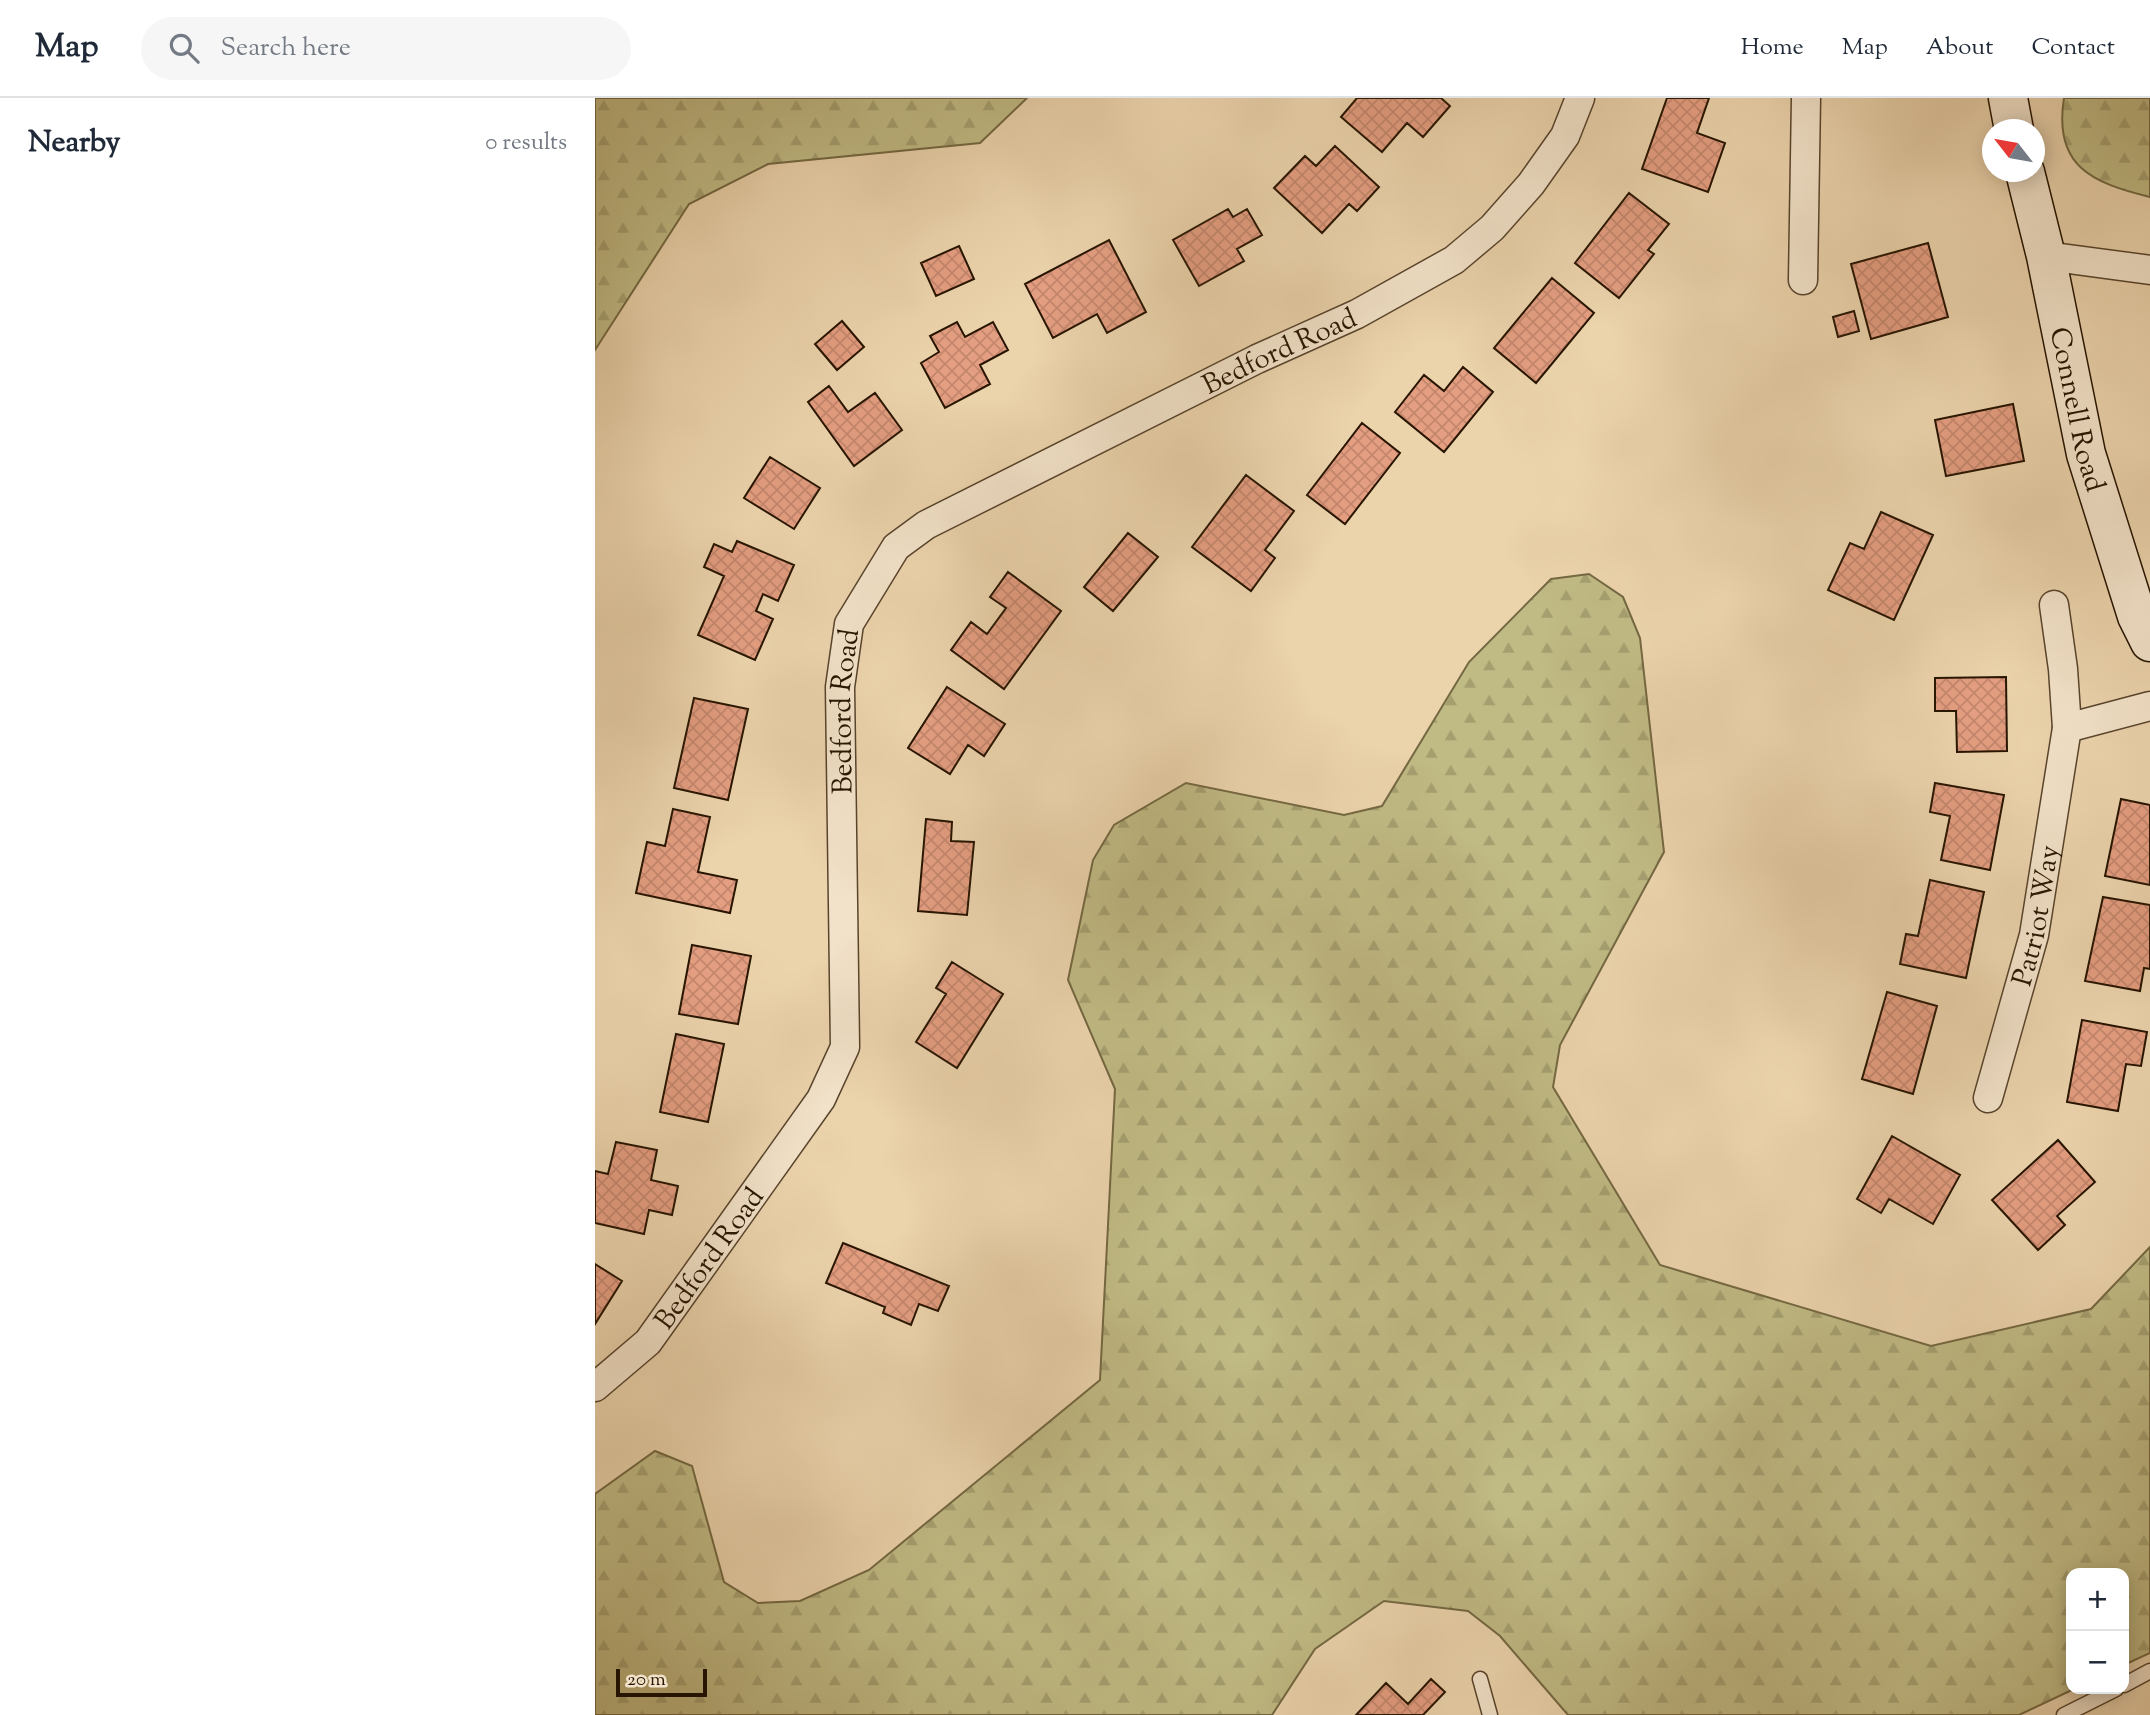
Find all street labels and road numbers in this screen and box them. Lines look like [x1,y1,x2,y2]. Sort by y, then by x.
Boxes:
street label: Bedford Road [1196,300,1364,406]
street label: Connell Road [2038,324,2114,497]
street label: Bedford Road [823,626,871,794]
street label: Patriot Way [2004,842,2071,991]
street label: Bedford Road [646,1180,775,1339]

